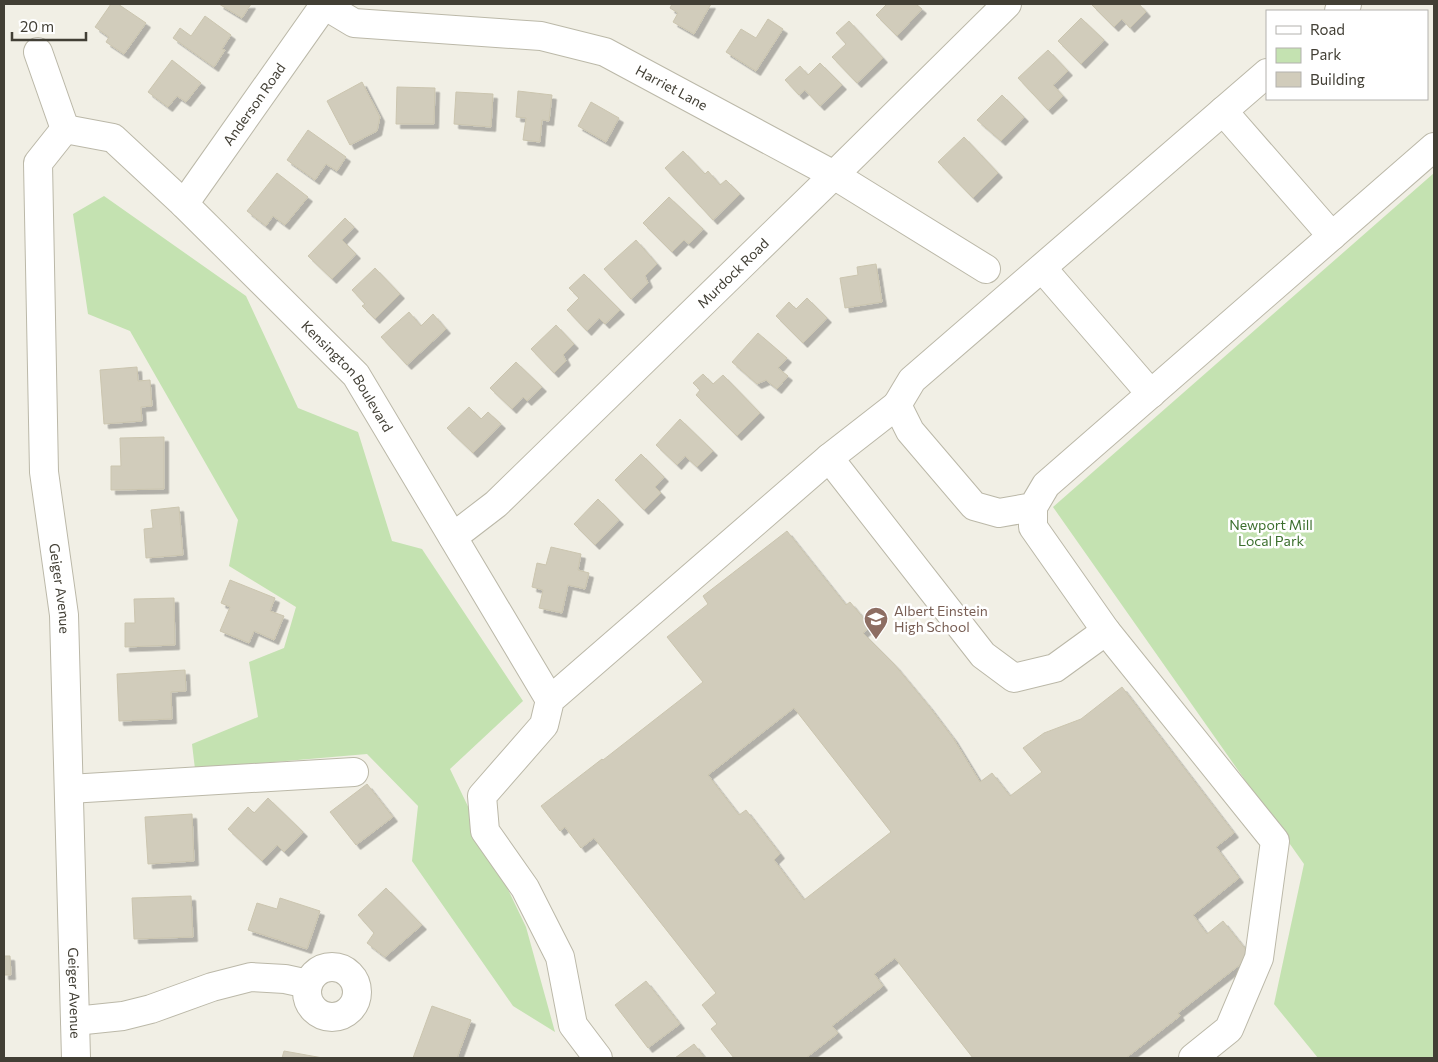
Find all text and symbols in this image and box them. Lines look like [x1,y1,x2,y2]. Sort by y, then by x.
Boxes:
scale bar [12,10,86,42]
legend [1266,10,1428,100]
text: 20 m [20,17,54,35]
text: Road [1310,20,1345,38]
text: Park [1310,45,1341,63]
street label: Anderson Road [219,60,289,148]
street label: Harriet Lane [633,61,711,114]
text: Building [1310,70,1365,88]
street label: Murdock Road [693,234,772,311]
street label: Kensington Boulevard [298,317,397,435]
park label: Newport Mill Local Park [1229,516,1313,549]
street label: Geiger Avenue [46,542,74,634]
place label: Albert Einstein High School [894,602,988,635]
school or university icon: Albert Einstein High School [863,606,889,640]
street label: Geiger Avenue [65,947,84,1039]

